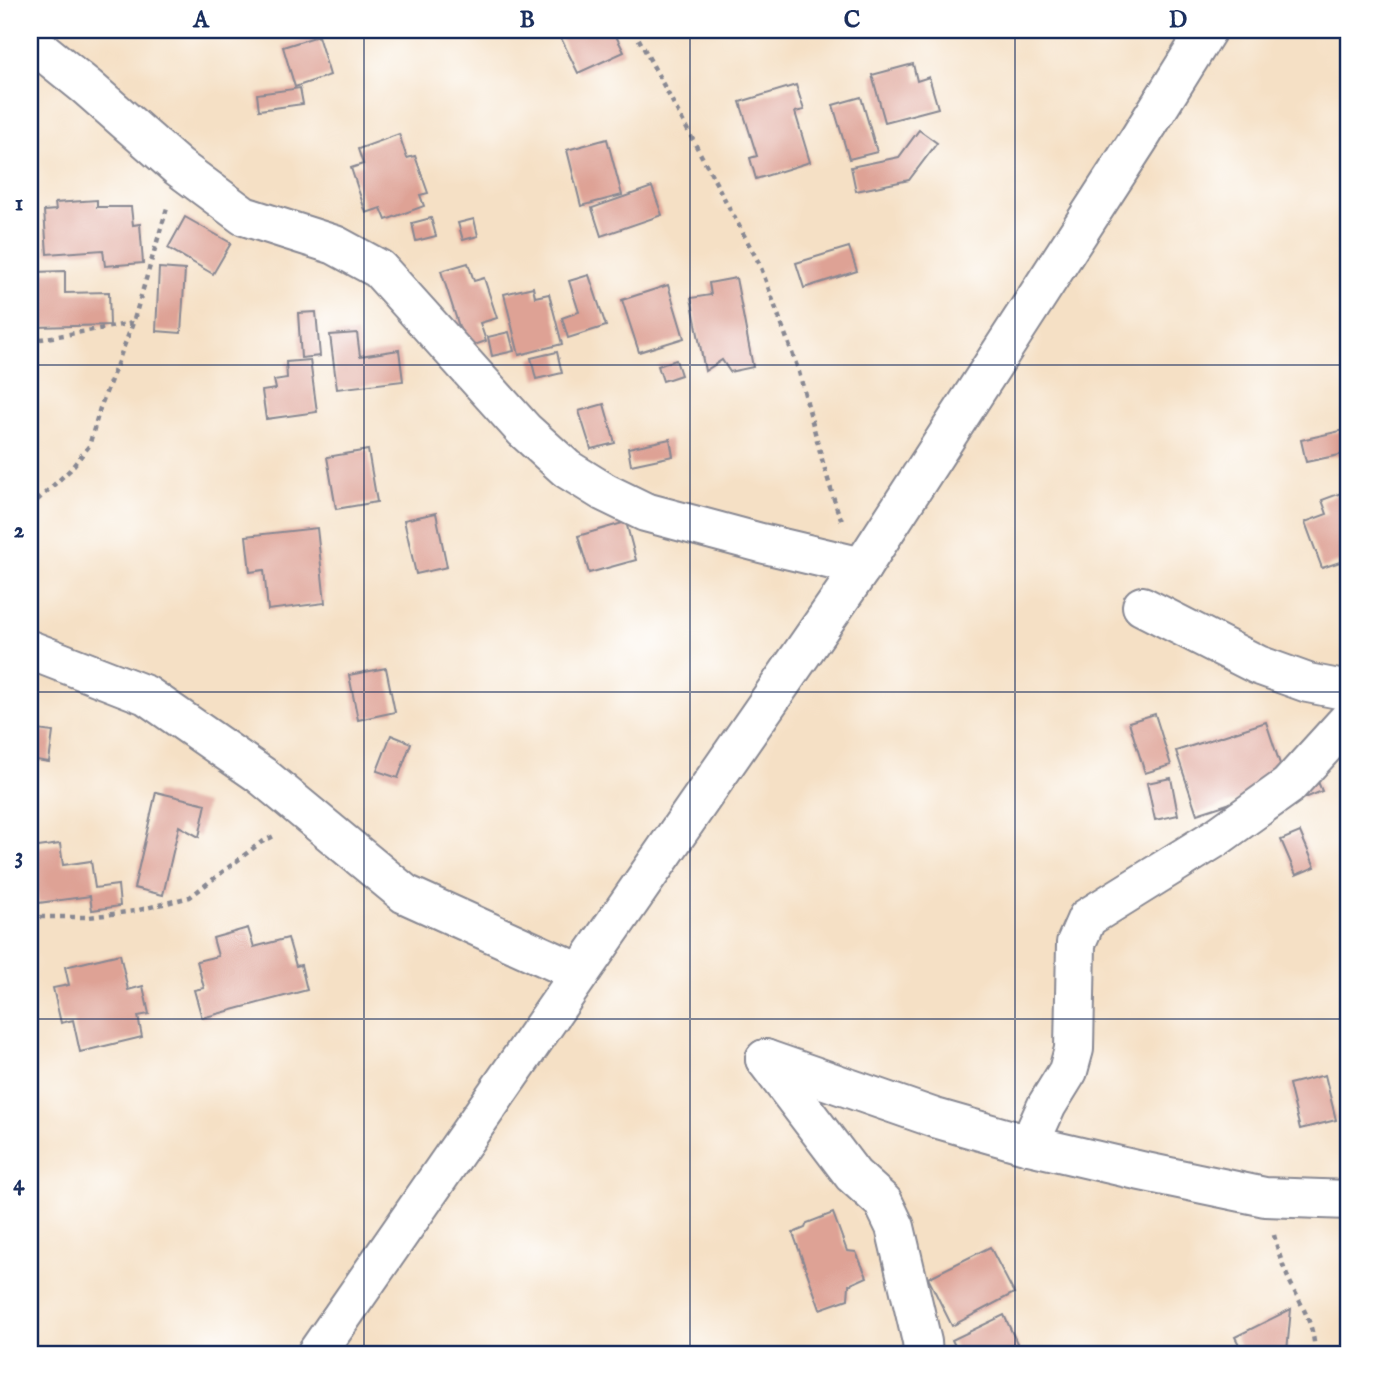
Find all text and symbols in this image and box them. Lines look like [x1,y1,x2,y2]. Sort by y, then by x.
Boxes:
text: A [192,6,210,35]
text: B [519,6,535,35]
text: C [844,6,861,35]
text: D [1169,6,1187,35]
text: 1 [15,189,23,218]
text: 2 [14,516,25,545]
text: 3 [15,842,23,871]
text: 4 [13,1169,25,1198]

